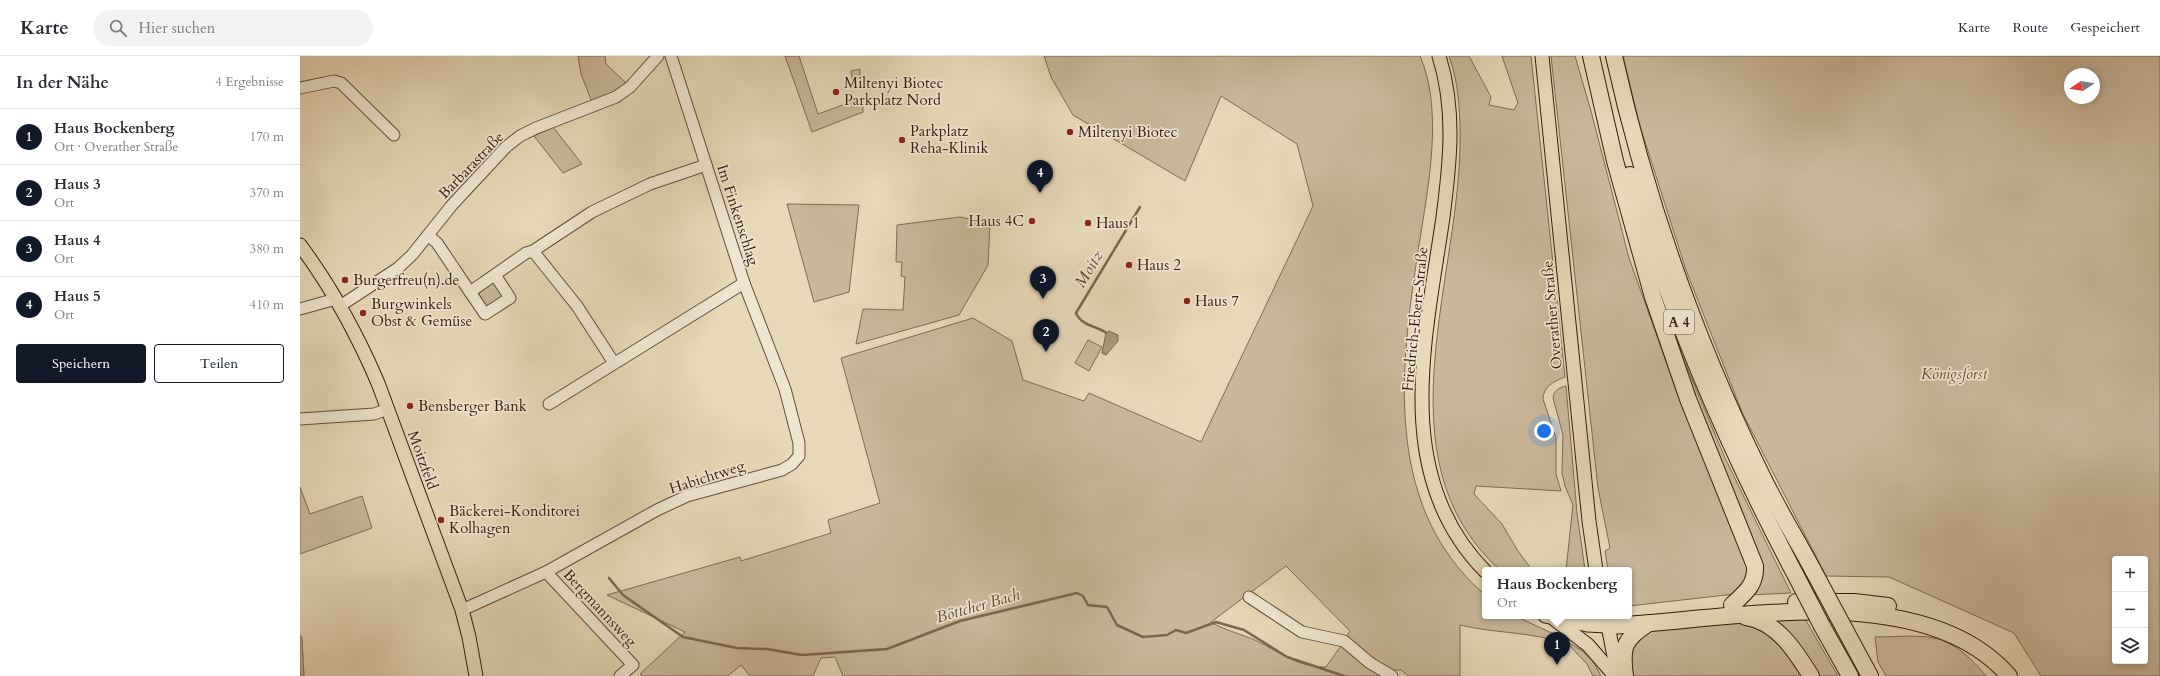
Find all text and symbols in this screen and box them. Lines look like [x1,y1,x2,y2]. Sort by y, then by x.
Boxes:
search box [93,10,373,46]
text: Karte [20,15,69,41]
icon: search [107,17,129,39]
text: Hier suchen [139,18,215,38]
text: Karte [1958,18,1990,37]
text: Route [2012,18,2048,37]
text: Gespeichert [2070,18,2140,37]
north arrow [2064,68,2100,104]
text: In der Nähe [16,71,109,94]
text: 4 Ergebnisse [215,73,284,91]
place label: Miltenyi Biotec Parkplatz Nord [844,73,943,110]
marker: Miltenyi Biotec Parkplatz Nord [831,87,841,97]
text: Haus Bockenberg [54,118,175,138]
place label: Parkplatz Reha-Klinik [910,121,989,158]
place label: Miltenyi Biotec [1078,122,1177,142]
street label: Barbarastraße [434,127,508,203]
marker: Miltenyi Biotec [1065,127,1075,137]
text: 1 [26,128,32,146]
text: 170 m [250,128,284,146]
marker: Parkplatz Reha-Klinik [897,135,907,145]
text: Ort · Overather Straße [54,138,178,156]
pin: 4 [1027,160,1053,193]
street label: Im Finkenschlag [712,162,764,269]
text: Haus 3 [54,174,101,194]
text: 2 [26,184,32,202]
text: 370 m [250,184,284,202]
text: Ort [54,194,74,212]
place label: Haus 4C [969,211,1024,231]
place label: Haus 1 [1096,213,1140,233]
marker: Haus 4C [1027,216,1037,226]
marker: Haus 1 [1083,218,1093,228]
text: Haus 4 [54,230,101,250]
text: 3 [26,240,32,258]
text: 380 m [250,240,284,258]
street label: Friedrich-Ebert-Straße [1397,245,1433,392]
water label: Moitz [1069,246,1109,292]
text: Ort [54,250,74,268]
place label: Haus 2 [1137,255,1181,275]
marker: Haus 2 [1124,260,1134,270]
street label: Overather Straße [1537,260,1567,370]
pin: 3 [1030,266,1056,299]
place label: Burgerfreu(n).de [353,270,460,290]
marker: Burgerfreu(n).de [340,275,350,285]
text: Haus 5 [54,286,101,306]
place label: Haus 7 [1195,291,1239,311]
place label: Burgwinkels Obst & Gemüse [371,294,473,331]
text: 4 [26,296,32,314]
text: 410 m [250,296,284,314]
marker: Haus 7 [1182,296,1192,306]
text: Ort [54,306,74,324]
marker: Burgwinkels Obst & Gemüse [358,308,368,318]
road number: A 4 [1664,310,1694,334]
pin: 2 [1033,319,1059,352]
button: Speichern [16,344,146,383]
button: Teilen [154,344,284,383]
park label: Königsforst [1921,364,1988,384]
place label: Bensberger Bank [418,396,527,416]
marker: Bensberger Bank [405,401,415,411]
your location [1534,421,1554,441]
street label: Moitzfeld [403,428,443,492]
street label: Habichtweg [667,455,748,499]
place label: Bäckerei-Konditorei Kolhagen [449,501,580,538]
marker: Bäckerei-Konditorei Kolhagen [436,515,446,525]
map controls [2112,556,2148,664]
button: + [2112,556,2148,592]
street label: Bergmannsweg [559,565,642,652]
popup [1482,567,1632,619]
text: Haus Bockenberg [1497,574,1617,594]
water label: Böttcher Bach [934,583,1023,628]
button: − [2112,592,2148,628]
text: Ort [1497,594,1517,612]
button: layers [2112,628,2148,664]
pin: 1 [1544,632,1570,665]

